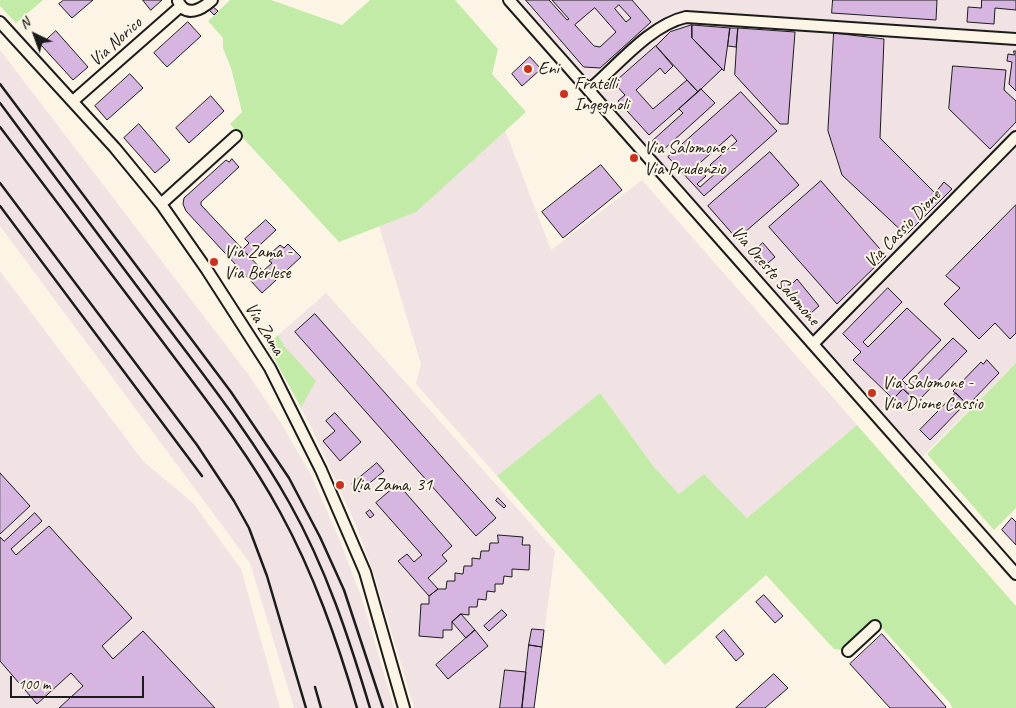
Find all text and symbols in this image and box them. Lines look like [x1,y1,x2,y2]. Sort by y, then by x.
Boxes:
north arrow [10,10,60,60]
street label: Via Norico [85,13,147,71]
text: N [16,14,34,33]
place label: Eni [538,58,559,80]
marker: Eni [522,63,534,75]
place label: Fratelli Ingegnoli [574,73,629,116]
marker: Fratelli Ingegnoli [558,88,570,100]
place label: Via Salomone - Via Prudenzio [644,137,735,180]
marker: Via Salomone - Via Prudenzio [628,152,640,164]
street label: Via Cassio Dione [860,185,946,273]
street label: Via Oreste Salomone [726,222,824,330]
place label: Via Zama - Via Berlese [224,241,292,284]
marker: Via Zama - Via Berlese [208,256,220,268]
street label: Via Zama [239,299,289,359]
place label: Via Salomone - Via Dione Cassio [882,372,983,414]
marker: Via Salomone - Via Dione Cassio [866,387,878,399]
place label: Via Zama, 31 [350,474,432,496]
marker: Via Zama, 31 [334,479,346,491]
scale bar [12,666,146,698]
text: 100 m [18,675,50,694]

